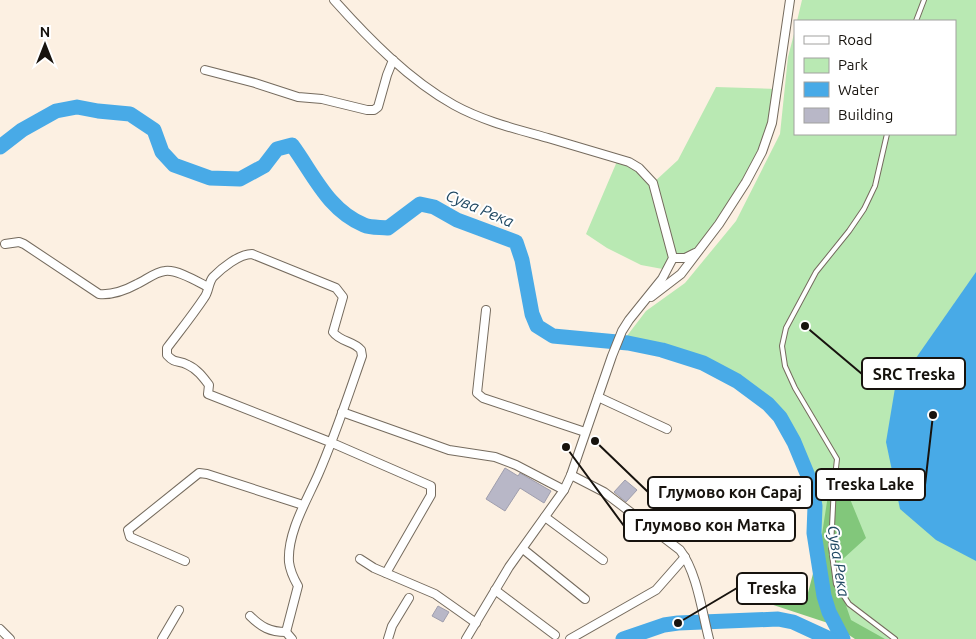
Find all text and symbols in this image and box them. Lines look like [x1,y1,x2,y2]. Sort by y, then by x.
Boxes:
north arrow [20,20,70,70]
legend [794,20,956,135]
text: N [40,24,50,40]
text: Road [838,31,873,48]
text: Park [838,56,868,73]
text: Water [838,81,879,98]
text: Building [838,106,893,123]
water label: Сува Река [443,186,517,230]
callout: SRC Treska [862,358,965,389]
text: SRC Treska [873,365,955,383]
callout: Treska Lake [816,469,925,500]
text: Treska Lake [826,475,914,493]
callout: Глумово кон Сарај [648,477,812,508]
text: Глумово кон Сарај [658,483,802,501]
callout: Глумово кон Матка [624,510,795,541]
text: Глумово кон Матка [635,516,785,534]
water label: Сува Река [824,524,854,598]
callout: Treska [737,573,807,604]
text: Treska [747,579,797,597]

